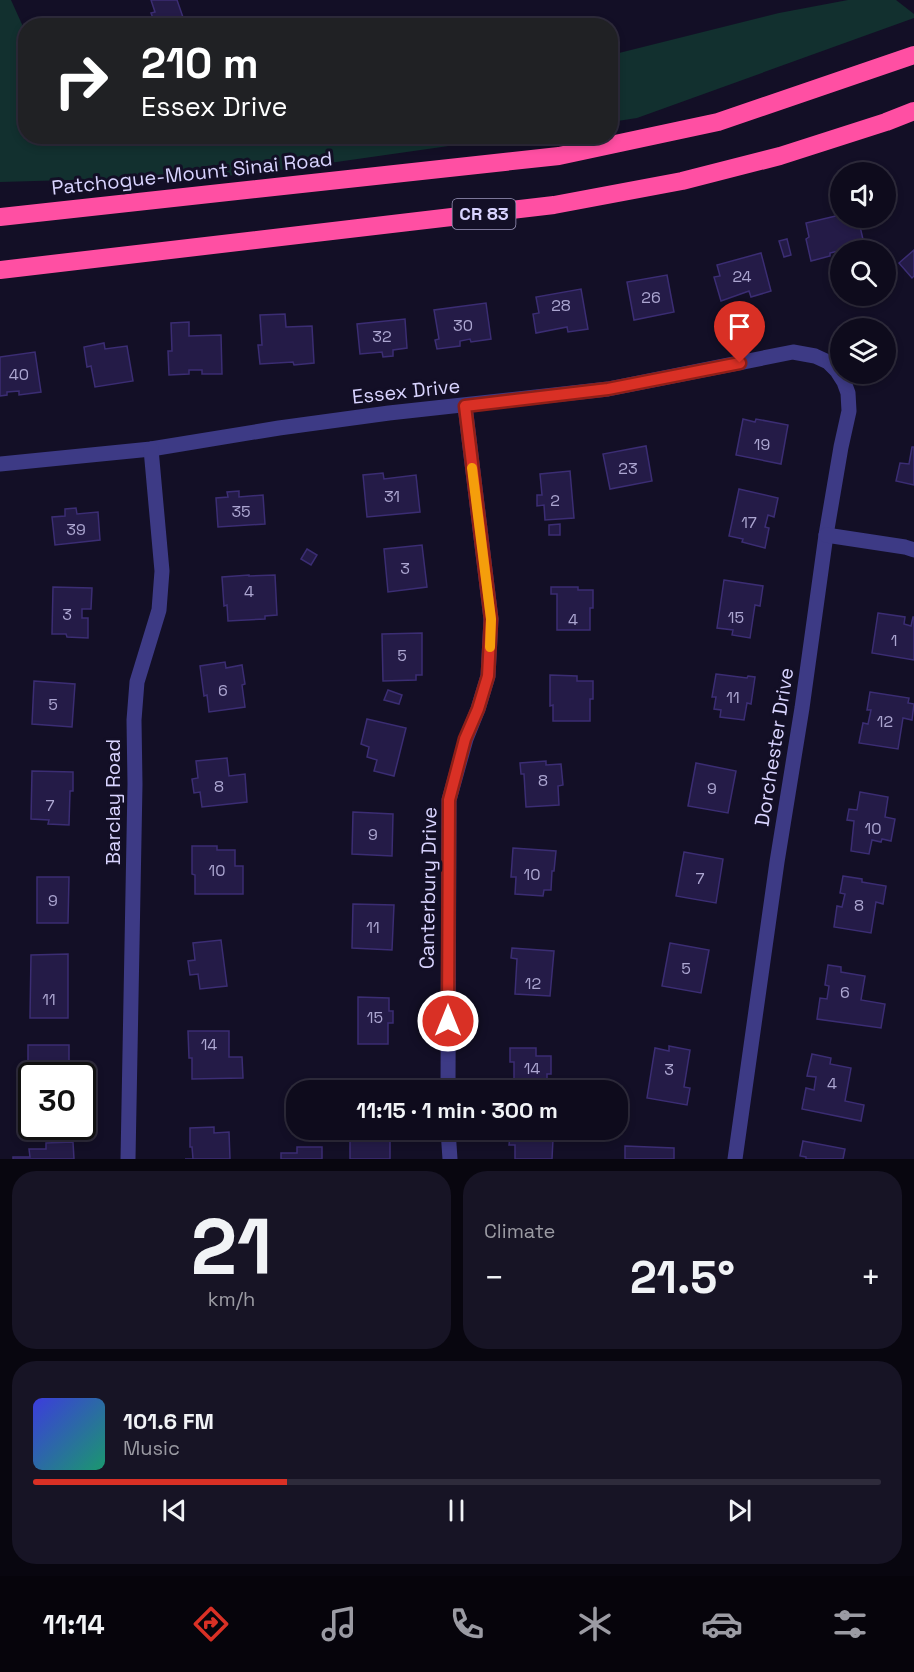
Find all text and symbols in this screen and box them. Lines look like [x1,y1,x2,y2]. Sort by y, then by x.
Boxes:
text: 210 m [141,37,259,90]
icon: right [42,42,120,120]
text: Essex Drive [141,89,287,124]
street label: Patchogue-Mount Sinai Road [50,145,334,201]
map controls [830,162,896,384]
button: sound [830,162,896,228]
road number: CR 83 [452,199,516,229]
button: search [830,240,896,306]
house number: 24 [732,266,752,287]
house number: 26 [641,287,661,308]
house number: 28 [551,295,571,316]
pin [714,301,765,363]
icon: arrive [723,310,756,343]
house number: 30 [453,315,473,336]
button: layers [830,318,896,384]
house number: 32 [372,326,392,347]
house number: 40 [9,364,29,385]
street label: Essex Drive [351,372,461,410]
house number: 19 [754,434,770,455]
house number: 23 [618,458,638,479]
house number: 31 [384,486,400,507]
house number: 2 [550,490,560,511]
house number: 35 [231,501,251,522]
house number: 17 [741,512,757,533]
house number: 39 [66,519,86,540]
house number: 3 [400,558,410,579]
house number: 4 [244,581,254,602]
house number: 3 [62,604,72,625]
house number: 15 [728,607,744,628]
house number: 4 [568,609,578,630]
house number: 1 [891,630,897,651]
house number: 5 [397,645,407,666]
street label: Dorchester Drive [749,666,799,828]
house number: 6 [218,680,228,701]
house number: 11 [726,687,740,708]
house number: 5 [48,694,58,715]
house number: 12 [877,711,893,732]
street label: Barclay Road [100,739,126,865]
house number: 8 [538,770,548,791]
house number: 8 [214,776,224,797]
house number: 9 [707,778,717,799]
house number: 7 [45,795,55,816]
street label: Canterbury Drive [414,807,442,969]
house number: 10 [865,818,881,839]
house number: 9 [368,824,378,845]
house number: 10 [209,860,225,881]
house number: 10 [524,864,540,885]
house number: 7 [695,868,705,889]
house number: 9 [48,890,58,911]
house number: 8 [854,895,864,916]
house number: 11 [366,917,380,938]
house number: 5 [681,958,691,979]
house number: 12 [525,973,541,994]
house number: 6 [840,982,850,1003]
house number: 11 [42,989,56,1010]
position arrow [416,989,480,1053]
house number: 15 [367,1007,383,1028]
house number: 14 [201,1034,217,1055]
house number: 14 [524,1058,540,1079]
house number: 3 [664,1059,674,1080]
speed limit sign: 30 [18,1062,96,1140]
house number: 4 [827,1073,837,1094]
text: 11:15 · 1 min · 300 m [356,1096,558,1124]
text: 21 [191,1197,272,1297]
text: Climate [484,1218,555,1244]
text: 21.5° [630,1249,735,1306]
text: − [484,1257,504,1299]
text: + [861,1257,881,1299]
text: km/h [208,1286,255,1312]
text: 101.6 FM [123,1407,214,1435]
text: Music [123,1435,180,1461]
icon: previous [158,1494,191,1527]
icon: pause [440,1494,473,1527]
icon: next [723,1494,756,1527]
icon: directions [190,1603,232,1645]
icon: music [318,1603,360,1645]
icon: phone [446,1603,488,1645]
icon: climate [574,1603,616,1645]
icon: car [701,1603,743,1645]
icon: filters [829,1603,871,1645]
text: 11:14 [43,1607,105,1642]

